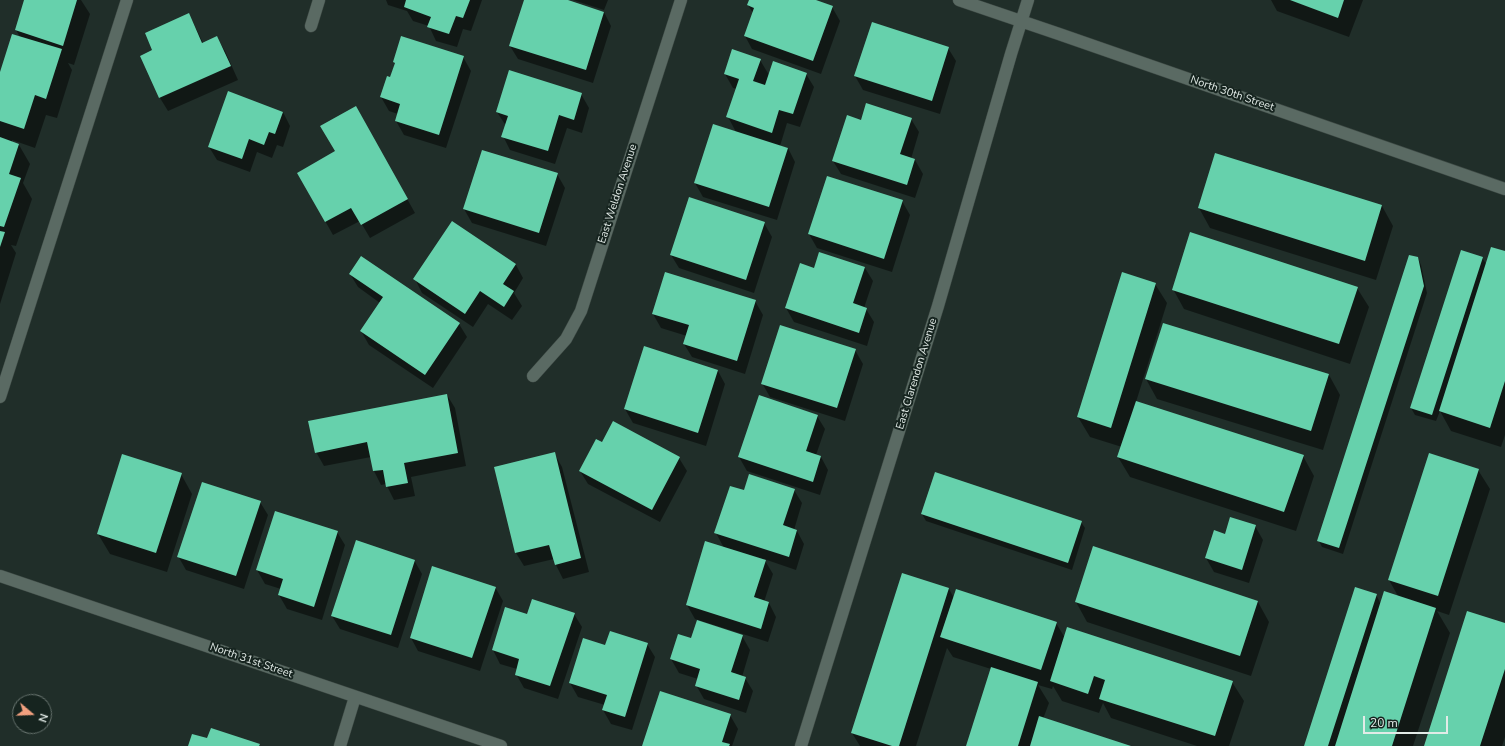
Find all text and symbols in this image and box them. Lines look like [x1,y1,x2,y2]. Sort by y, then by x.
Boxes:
street label: North 30th Street [1188,74,1276,114]
street label: East Weldon Avenue [596,143,640,245]
street label: East Clarendon Avenue [894,317,940,431]
street label: North 31st Street [208,641,294,681]
north arrow [12,694,52,734]
scale bar [1365,708,1450,734]
text: N [34,711,51,724]
text: 20 m [1370,715,1398,731]

